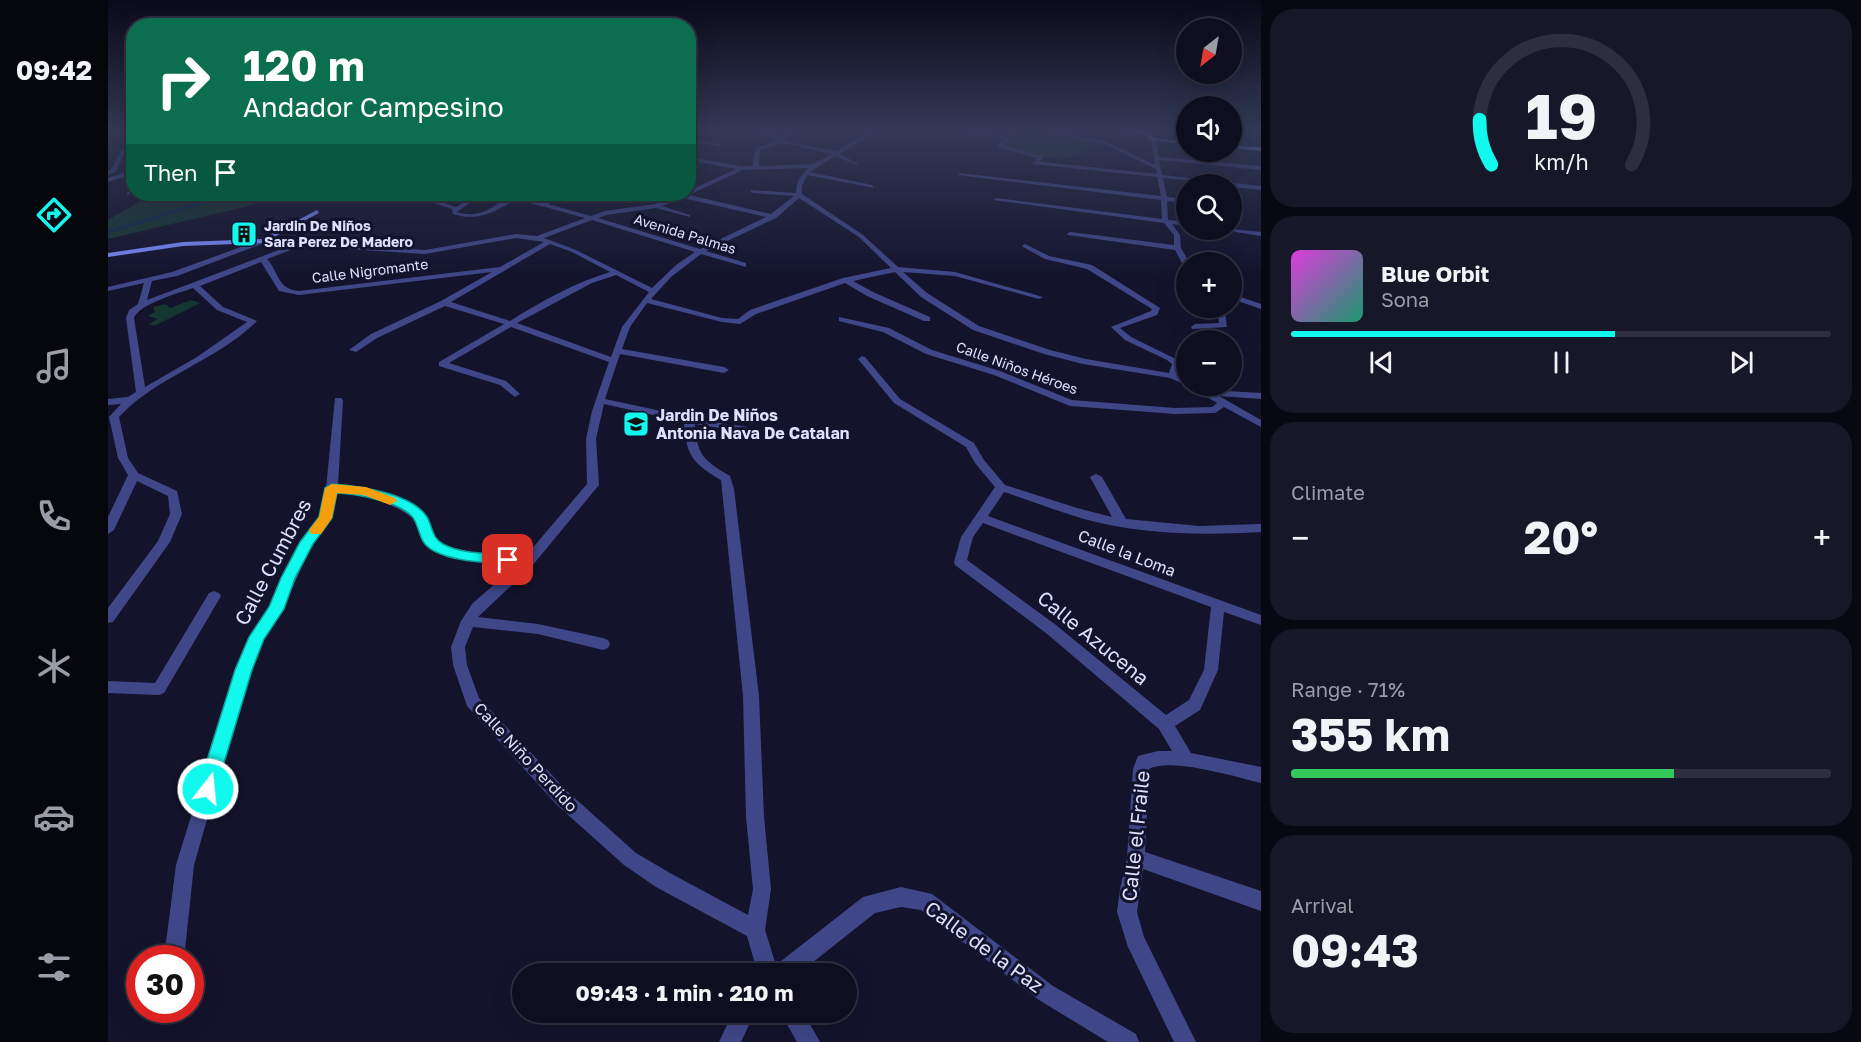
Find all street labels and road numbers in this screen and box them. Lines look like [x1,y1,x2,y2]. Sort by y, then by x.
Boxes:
street label: Avenida Palmas [632,210,738,257]
street label: Calle Nigromante [311,255,429,286]
street label: Calle Niños Héroes [954,338,1080,397]
street label: Calle Cumbres [229,494,315,629]
street label: Calle la Loma [1075,525,1179,581]
street label: Calle Azucena [1033,585,1154,689]
street label: Calle Niño Perdido [470,698,582,816]
street label: Calle el Fraile [1116,769,1154,902]
street label: Calle de la Paz [921,895,1048,997]

